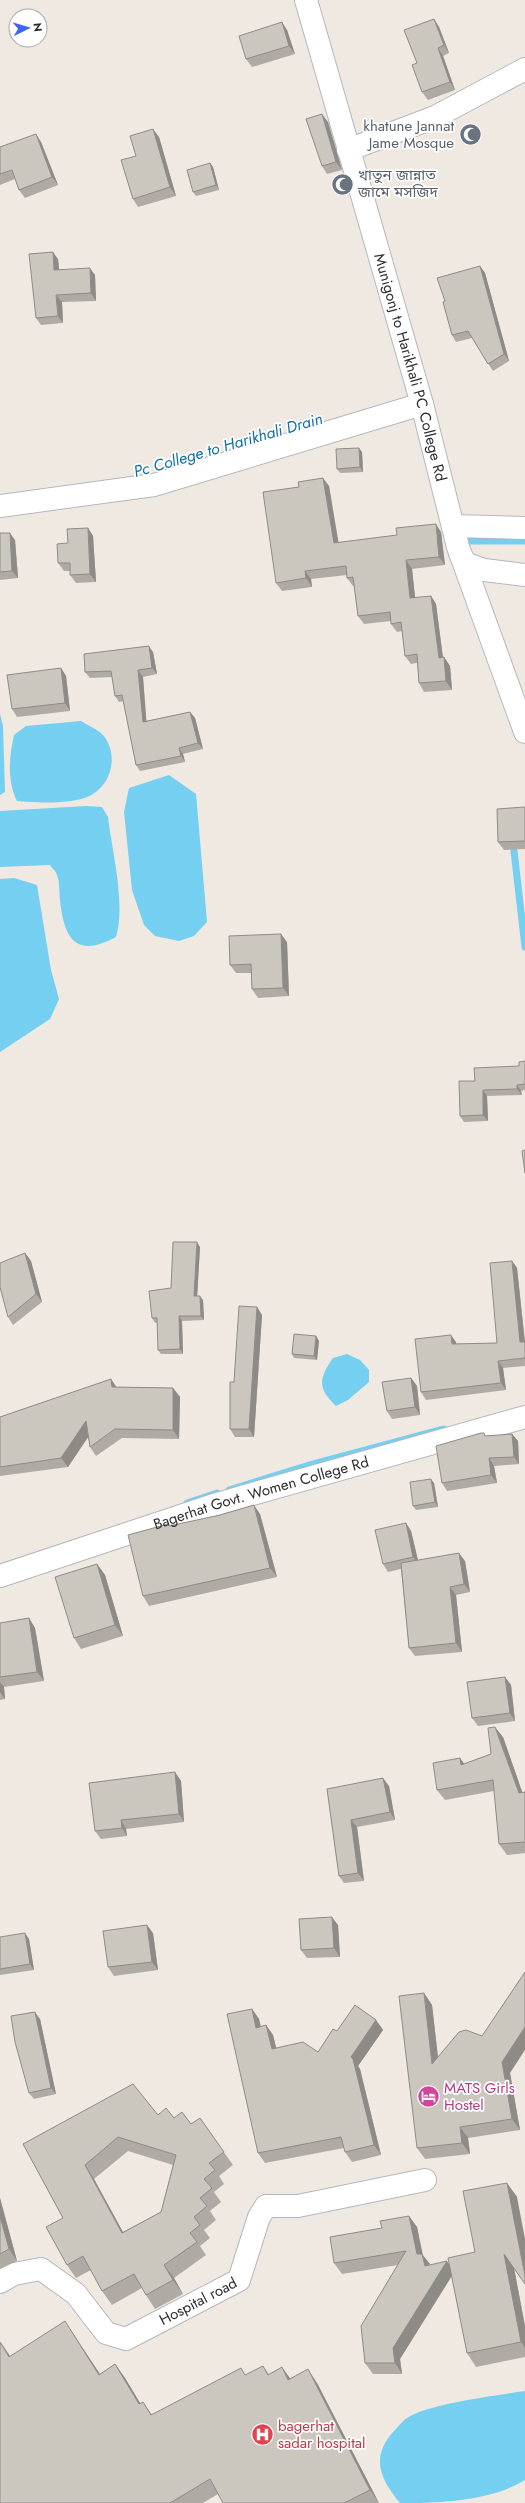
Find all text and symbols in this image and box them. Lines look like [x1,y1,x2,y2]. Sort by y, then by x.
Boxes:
north arrow [8,8,48,48]
text: N [30,22,46,32]
place label: khatune Jannat Jame Mosque [363,115,454,154]
mosque icon: khatune Jannat Jame Mosque [457,122,483,148]
place label: খাতুন জান্নাত জামে মসজিদ [357,164,438,203]
mosque icon: খাতুন জান্নাত জামে মসজিদ [329,171,355,197]
street label: Munigonj to Harikhali PC College Rd [368,251,452,484]
water label: Pc College to Harikhali Drain [131,407,325,483]
street label: Bagerhat Govt. Women College Rd [150,1451,371,1535]
place label: MATS Girls Hostel [444,2077,515,2116]
hotel icon: MATS Girls Hostel [416,2084,442,2110]
street label: Hospital road [155,2272,241,2331]
place label: bagerhat sadar hospital [278,2415,366,2454]
hospital icon: bagerhat sadar hospital [249,2422,275,2448]

